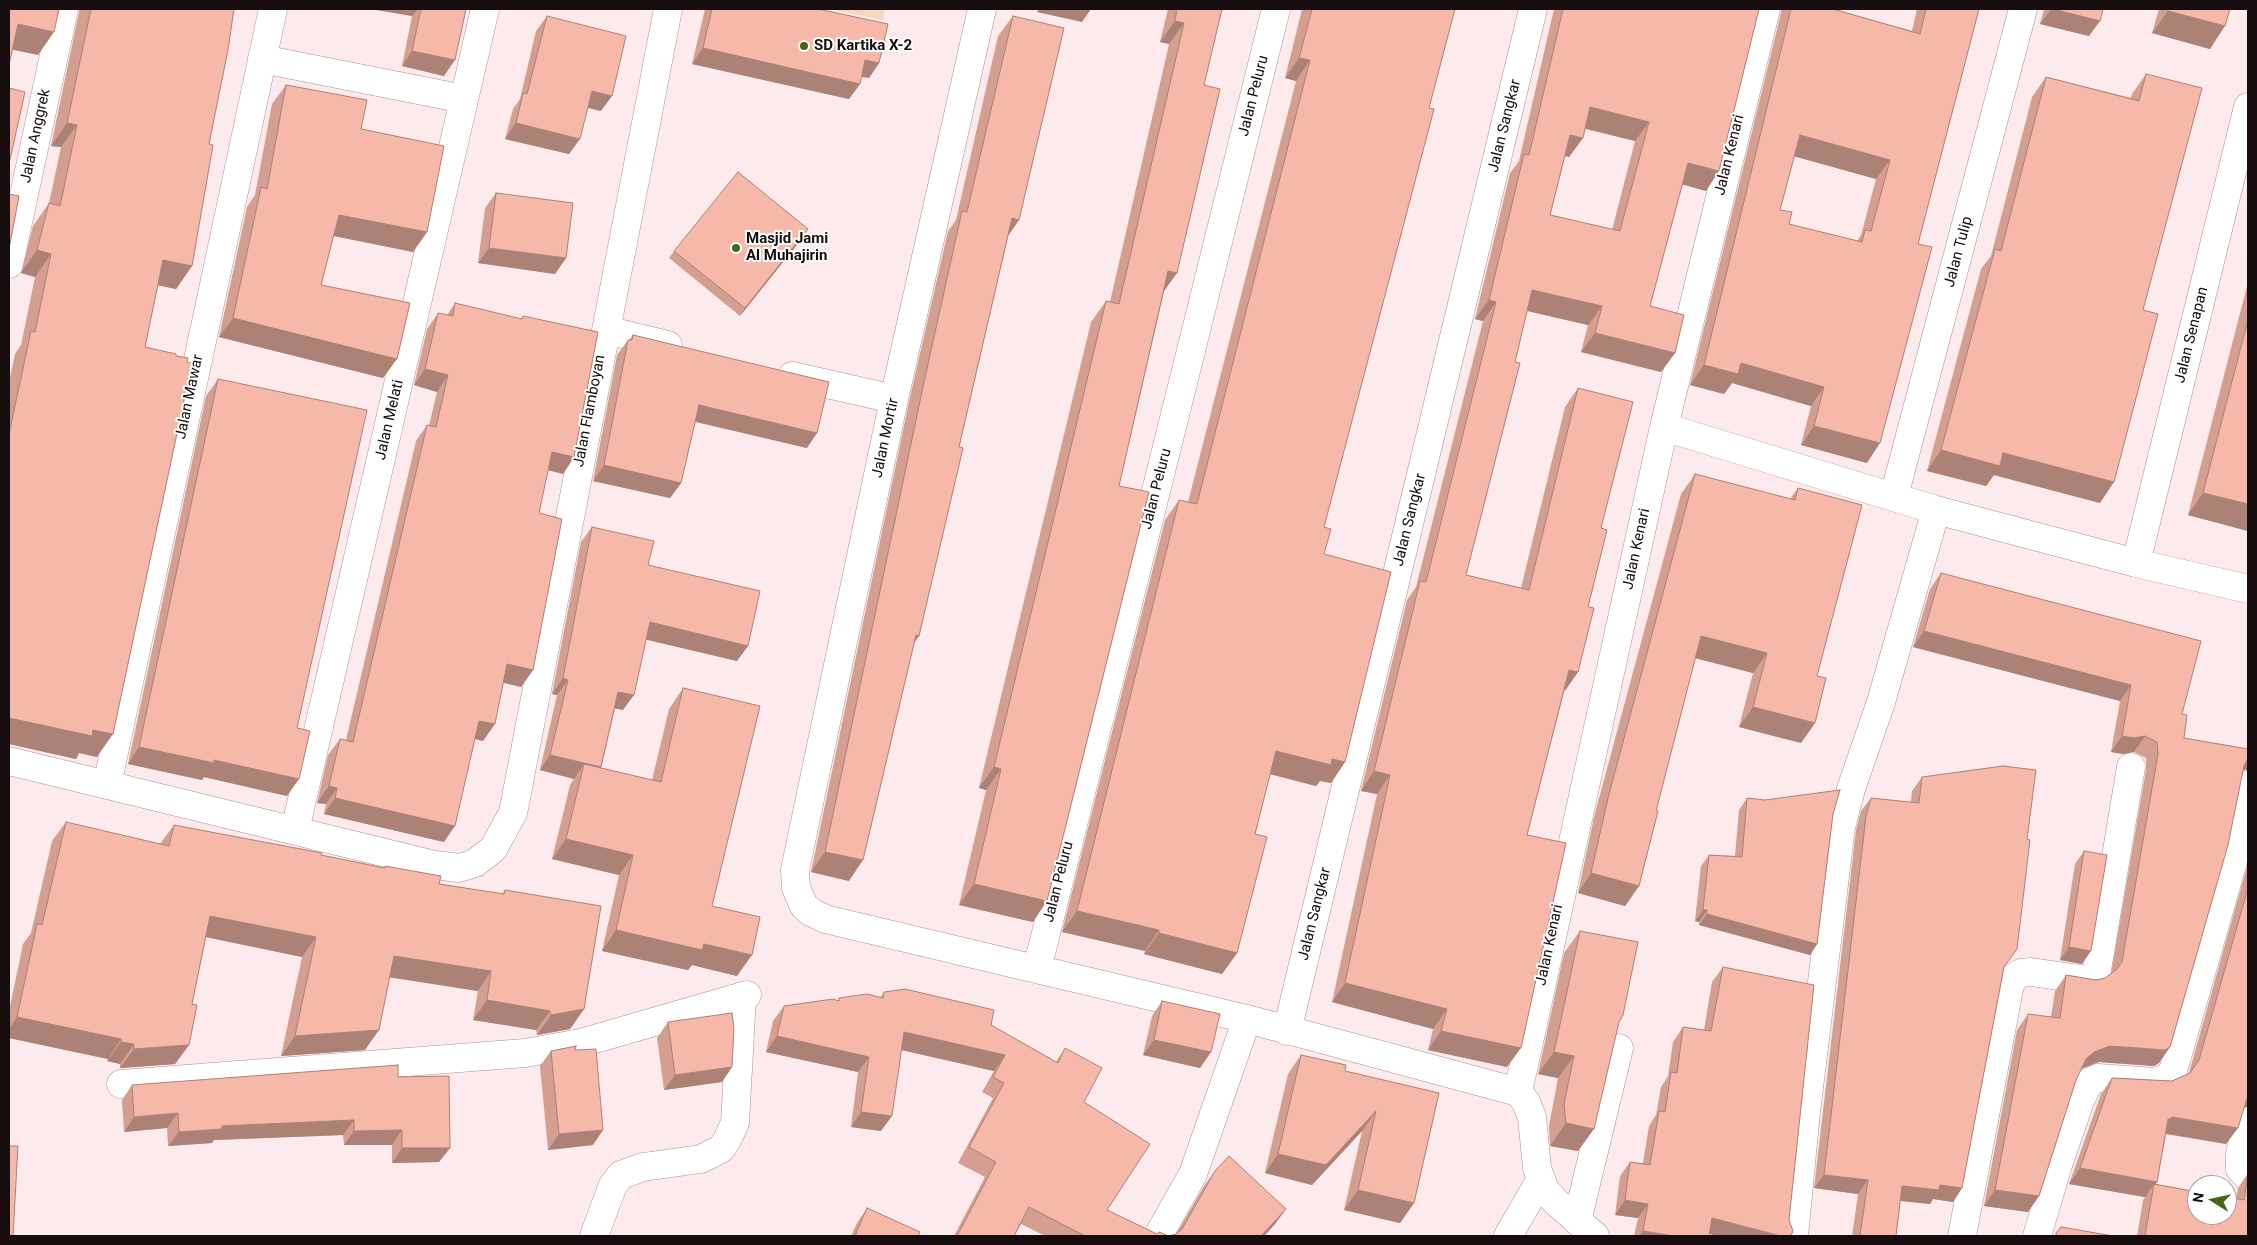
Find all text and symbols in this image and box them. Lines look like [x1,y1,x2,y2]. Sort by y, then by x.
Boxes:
place label: SD Kartika X-2 [814,37,912,55]
marker: SD Kartika X-2 [798,40,810,52]
street label: Jalan Peluru [1235,54,1273,138]
street label: Jalan Sangkar [1485,78,1525,174]
street label: Jalan Anggrek [17,87,55,185]
street label: Jalan Kenari [1711,113,1749,197]
street label: Jalan Tulip [1941,215,1977,289]
place label: Masjid Jami Al Muhajirin [746,230,828,265]
marker: Masjid Jami Al Muhajirin [730,242,742,254]
street label: Jalan Senapan [2171,285,2213,385]
street label: Jalan Mawar [172,353,208,441]
street label: Jalan Flamboyan [570,353,610,469]
street label: Jalan Melati [372,378,408,462]
street label: Jalan Mortir [869,397,903,479]
street label: Jalan Peluru [1138,447,1176,531]
street label: Jalan Sangkar [1390,472,1430,568]
street label: Jalan Kenari [1620,507,1654,591]
street label: Jalan Peluru [1040,840,1078,924]
street label: Jalan Sangkar [1295,866,1335,962]
street label: Jalan Kenari [1533,903,1567,987]
north arrow [2187,1175,2237,1225]
text: N [2189,1191,2207,1204]

